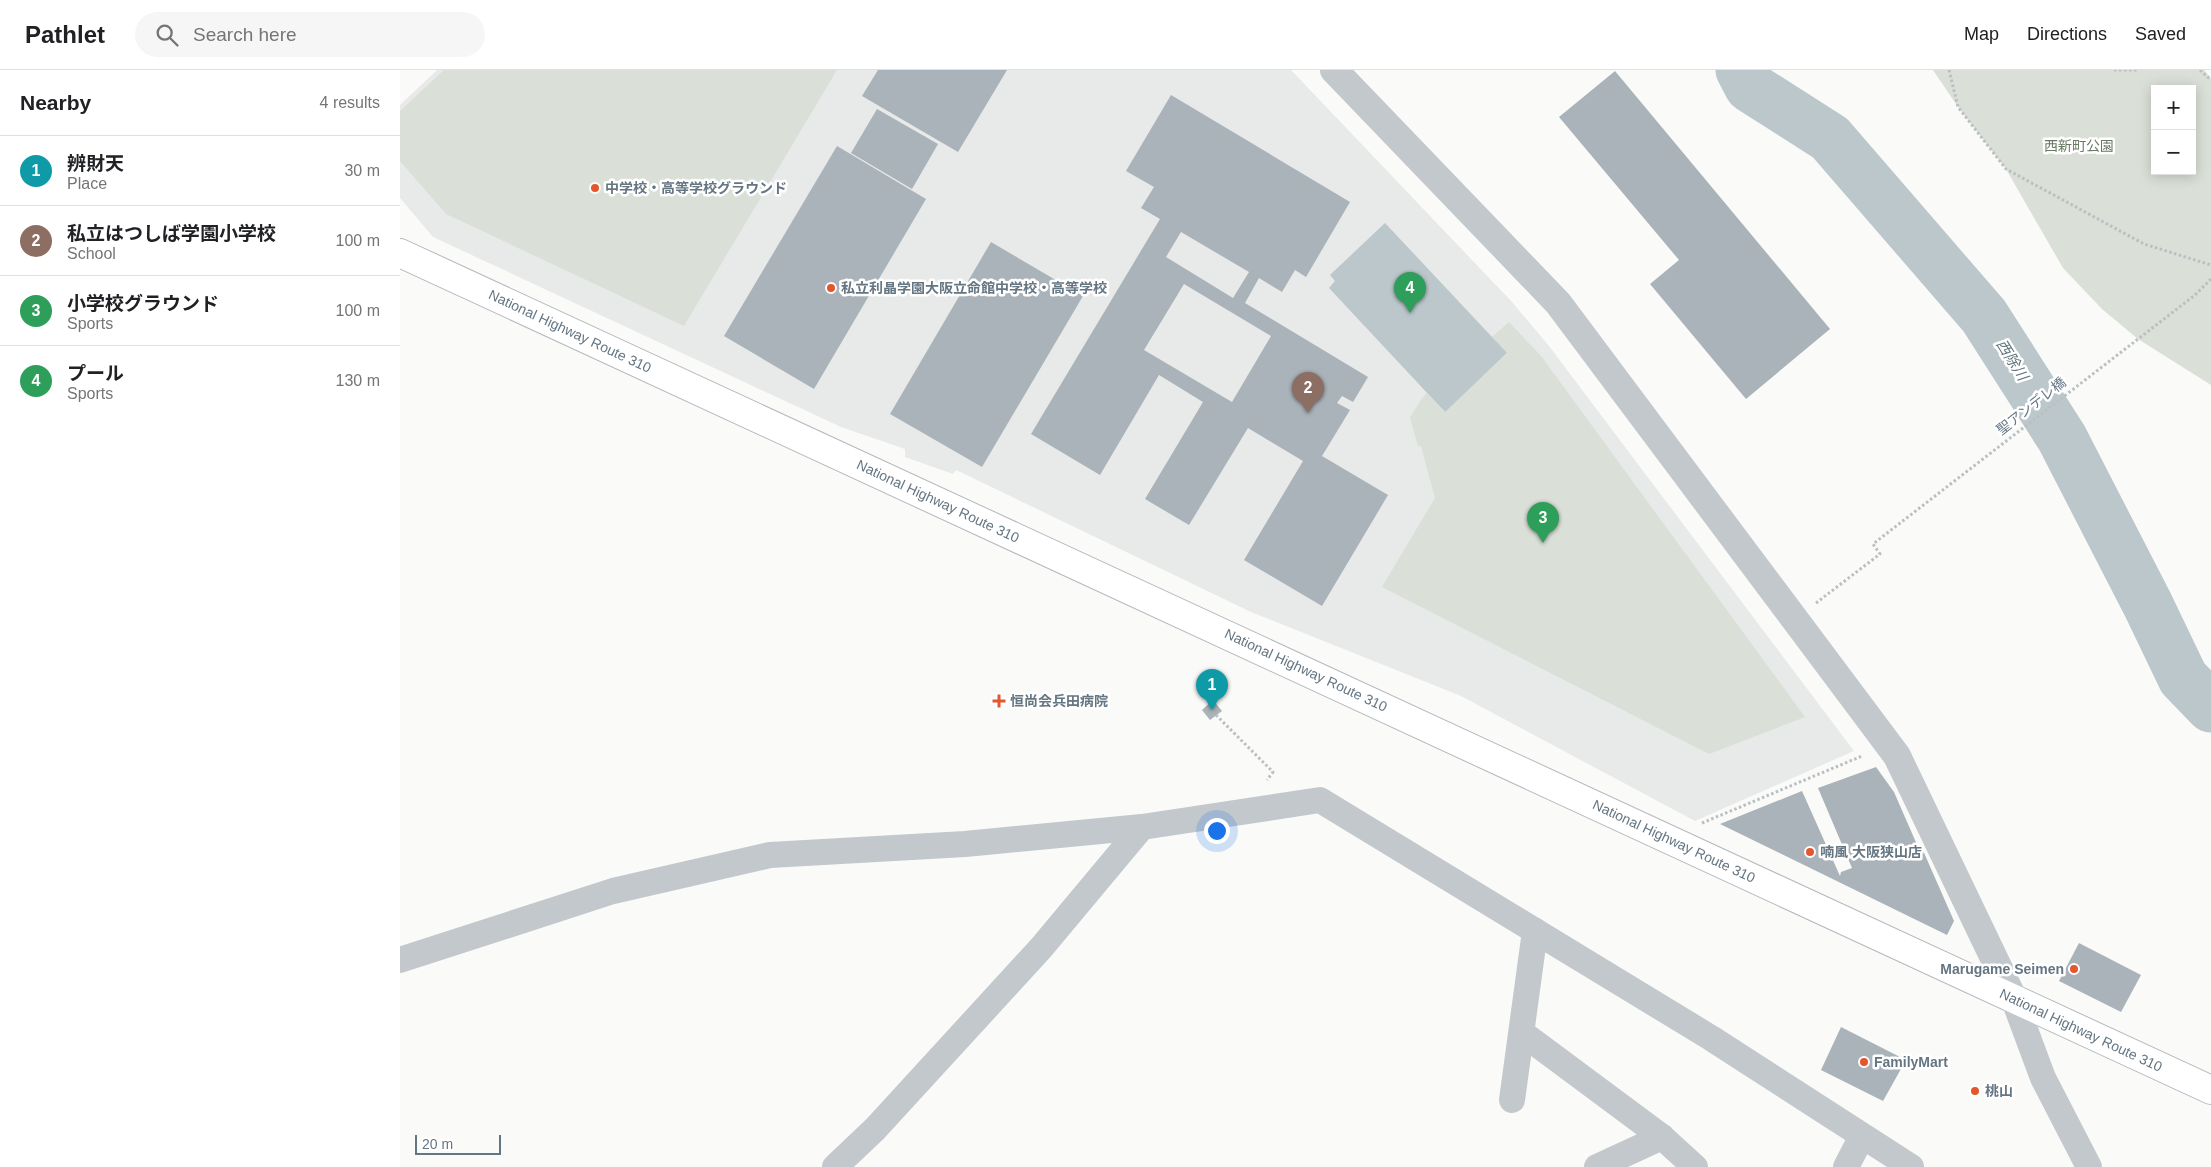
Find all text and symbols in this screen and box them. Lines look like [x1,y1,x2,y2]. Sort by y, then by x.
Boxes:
search box [135,12,485,57]
text: Pathlet [25,21,105,48]
icon: search [153,21,181,49]
text: Search here [193,24,297,45]
text: Map [1964,24,1999,44]
text: Directions [2027,24,2107,44]
text: Saved [2135,24,2186,44]
map controls [2151,85,2196,175]
button: + [2151,85,2196,130]
text: Nearby [20,91,91,114]
text: 4 results [320,94,380,111]
button: − [2151,130,2196,175]
park label: 西新町公園 [2044,138,2114,154]
text: 辨財天 [67,153,124,174]
text: 1 [32,162,40,179]
text: 30 m [344,162,380,179]
text: Place [67,175,107,192]
place label: 中学校・高等学校グラウンド [605,180,787,196]
marker: 中学校・高等学校グラウンド [589,182,601,194]
text: 私立はつしば学園小学校 [67,223,276,244]
text: 2 [32,232,40,249]
text: 100 m [336,232,380,249]
text: School [67,245,116,262]
pin: 4 [1394,272,1426,313]
place label: 私立利晶学園大阪立命館中学校・高等学校 [841,280,1107,296]
marker: 私立利晶学園大阪立命館中学校・高等学校 [825,282,837,294]
street label: National Highway Route 310 [486,286,654,376]
text: 小学校グラウンド [67,293,219,314]
text: 3 [32,302,40,319]
text: 100 m [336,302,380,319]
text: Sports [67,315,113,332]
water label: 西除川 [1993,336,2033,385]
text: プール [67,363,124,384]
text: 4 [32,372,40,389]
text: 130 m [336,372,380,389]
pin: 2 [1292,372,1324,413]
street label: 聖アンデレ橋 [1993,374,2069,438]
text: Sports [67,385,113,402]
street label: National Highway Route 310 [854,456,1022,546]
pin: 3 [1527,502,1559,543]
street label: National Highway Route 310 [1222,625,1390,715]
pin: 1 [1196,669,1228,710]
place label: 恒尚会兵田病院 [1010,693,1108,709]
marker: 恒尚会兵田病院 [992,694,1006,708]
street label: National Highway Route 310 [1590,796,1758,886]
your location [1204,818,1230,844]
place label: 喃風 大阪狭山店 [1820,844,1922,860]
marker: 喃風 大阪狭山店 [1804,846,1816,858]
place label: Marugame Seimen [1940,961,2064,977]
marker: Marugame Seimen [2068,963,2080,975]
street label: National Highway Route 310 [1997,985,2165,1075]
place label: FamilyMart [1874,1054,1948,1070]
marker: FamilyMart [1858,1056,1870,1068]
place label: 桃山 [1985,1083,2013,1099]
marker: 桃山 [1969,1085,1981,1097]
scale bar [415,1132,501,1155]
text: 20 m [422,1136,453,1152]

